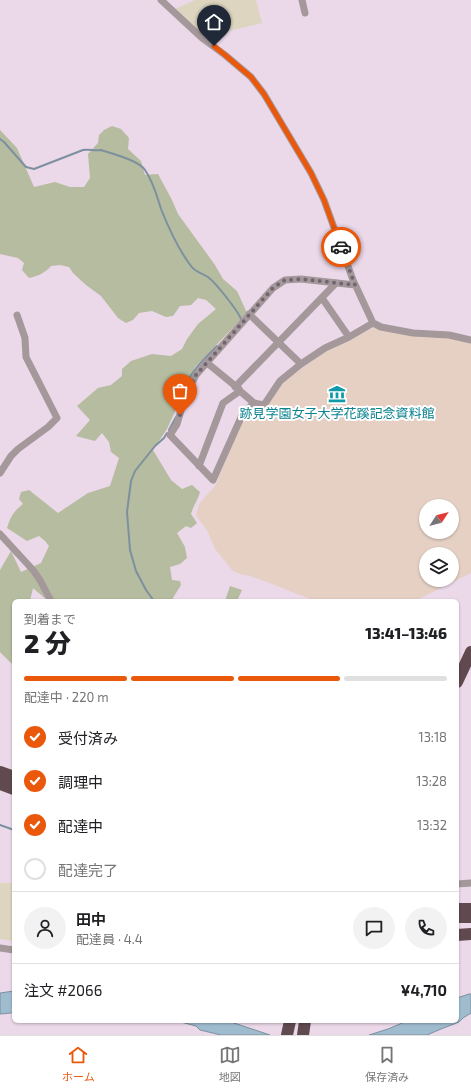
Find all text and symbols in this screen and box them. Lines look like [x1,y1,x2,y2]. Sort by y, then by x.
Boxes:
pin [197,5,231,46]
icon: home [203,11,225,33]
courier [321,227,361,267]
icon: car [330,236,352,258]
pin [163,374,197,415]
icon: bag [169,380,191,402]
museum icon: 跡見学園女子大学花蹊記念資料館 [327,384,347,404]
place label: 跡見学園女子大学花蹊記念資料館 [239,405,435,421]
north arrow [419,499,459,539]
map controls [419,499,459,587]
button: layers [419,547,459,587]
text: 到着まで [24,611,76,627]
text: 13:41–13:46 [365,624,447,642]
text: 2 分 [24,627,71,658]
text: 配達中 · 220 m [24,689,109,705]
icon: check [24,726,46,748]
text: 受付済み [58,729,118,747]
text: 13:18 [418,729,447,745]
icon: check [24,770,46,792]
text: 調理中 [58,773,103,791]
text: 13:28 [416,773,447,789]
icon: check [24,814,46,836]
text: 配達中 [58,817,103,835]
text: 13:32 [417,817,447,833]
text: 配達完了 [58,861,118,879]
button: person [24,907,66,949]
button: chat [353,907,395,949]
button: phone [405,907,447,949]
text: 田中 [76,910,106,928]
text: 配達員 · 4.4 [76,931,143,947]
text: 注文 #2066 [24,981,102,999]
text: ¥4,710 [400,981,447,999]
tab: ホーム [62,1044,95,1084]
tab: 地図 [219,1044,241,1084]
tab: 保存済み [365,1044,409,1084]

